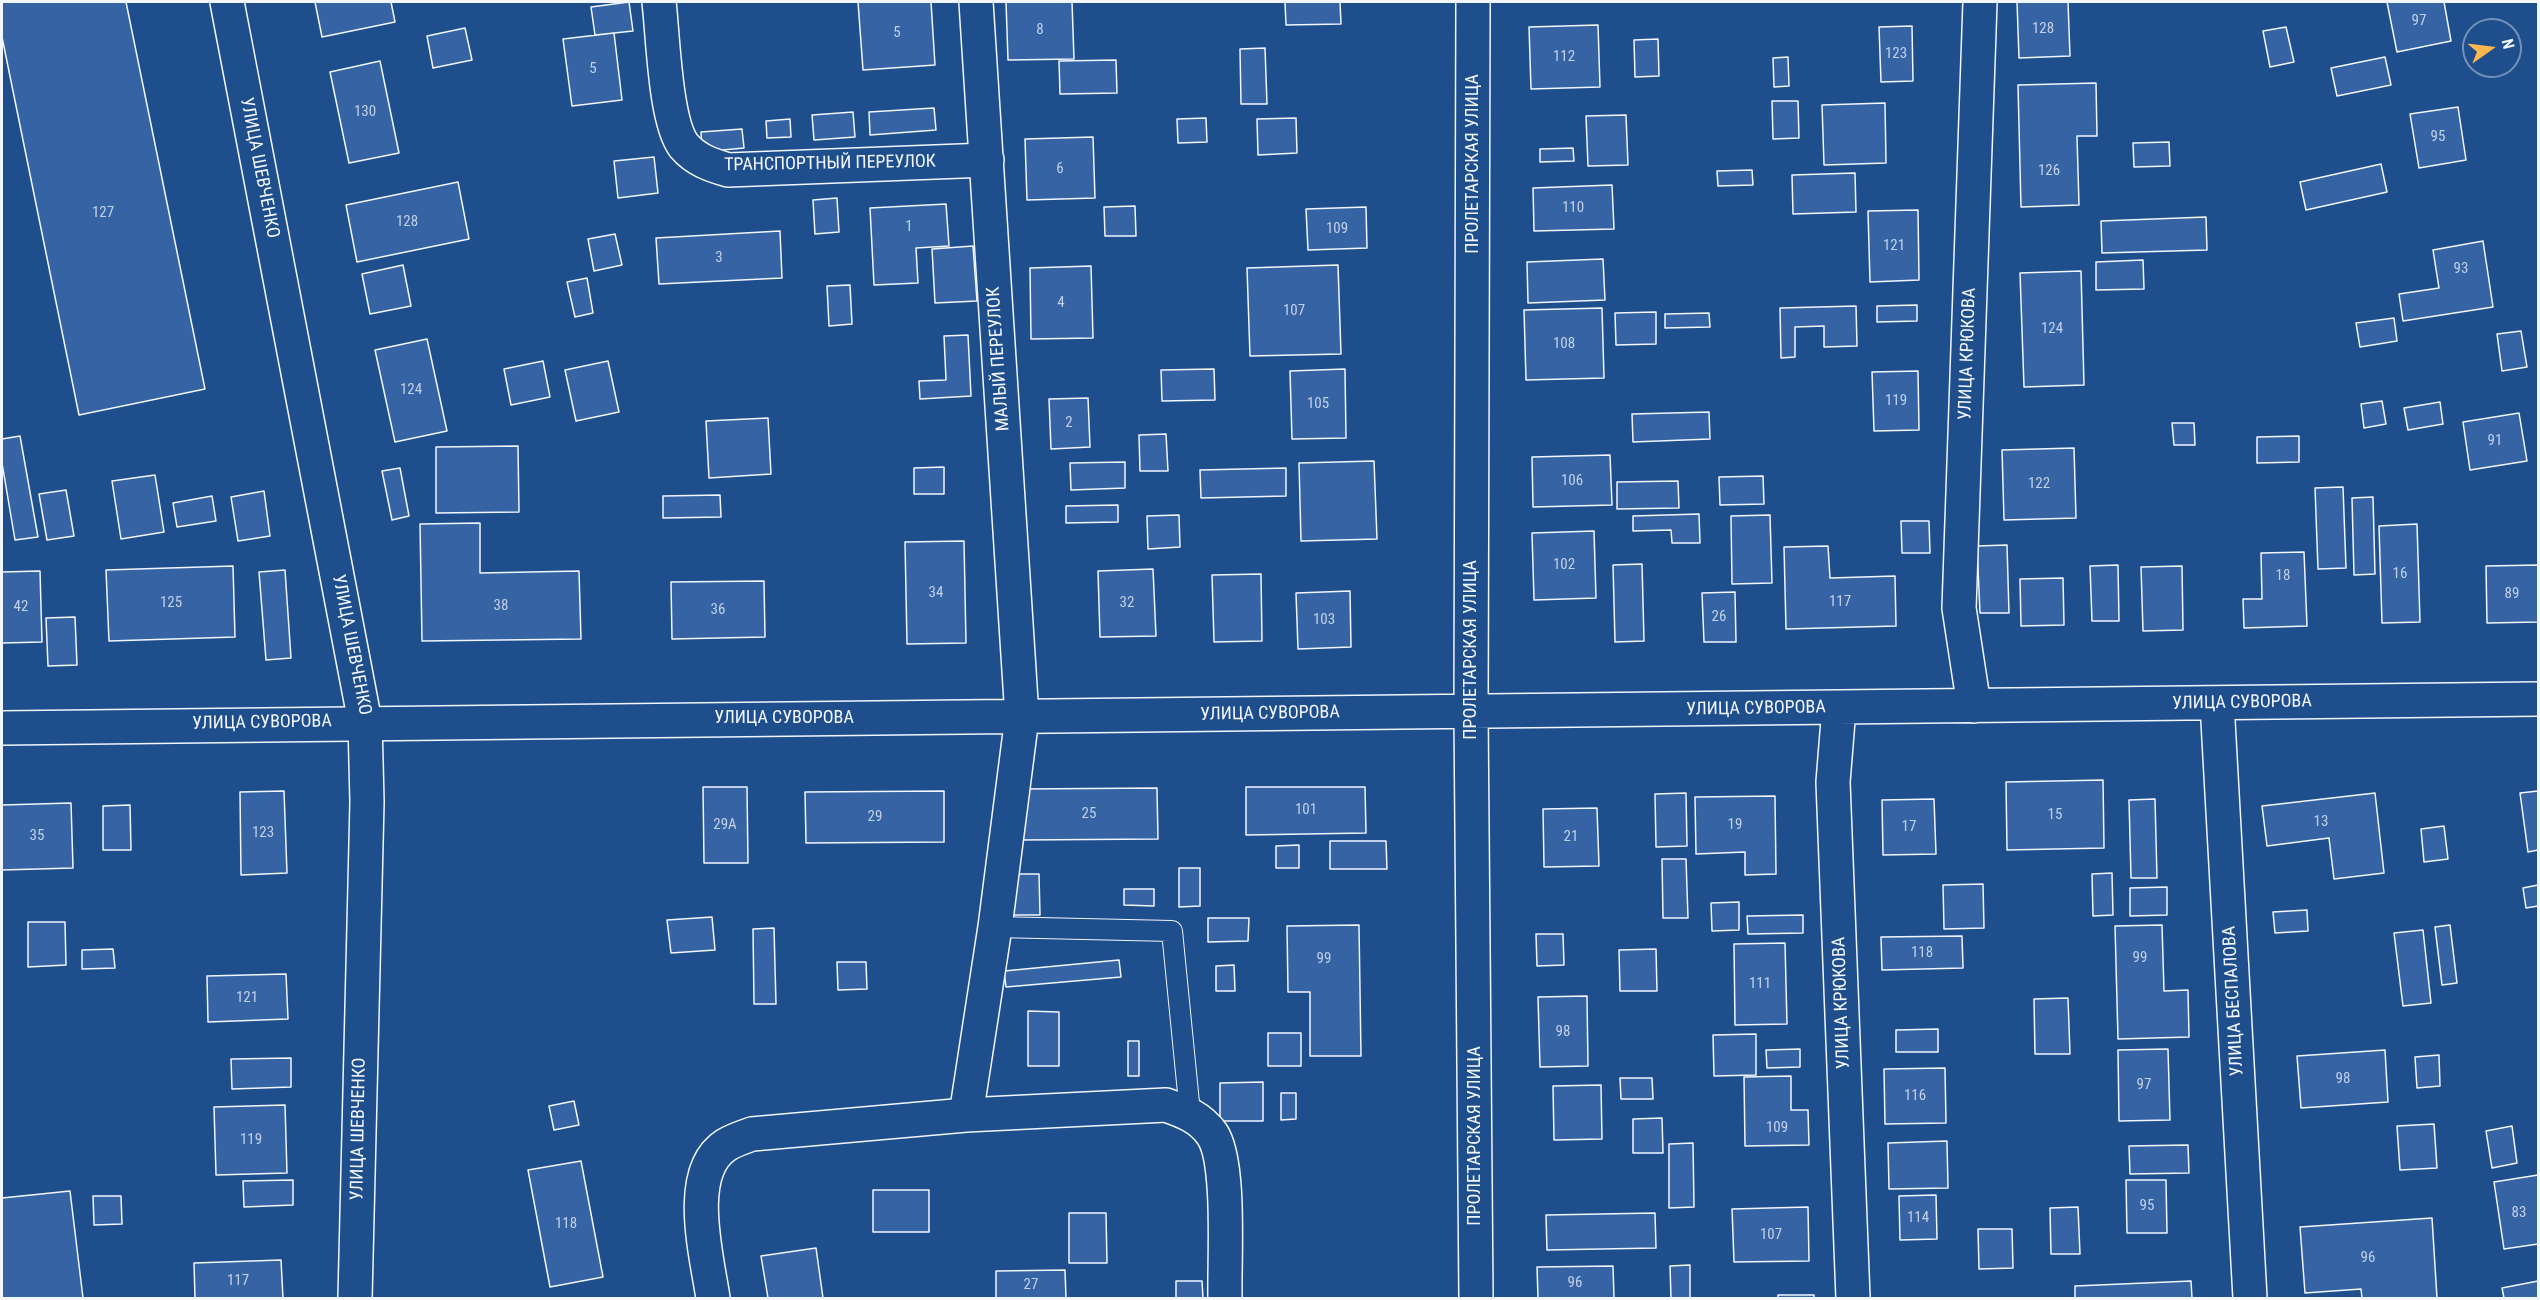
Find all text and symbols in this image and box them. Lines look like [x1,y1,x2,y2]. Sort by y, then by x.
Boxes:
house number: 97 [2412,12,2426,30]
north arrow [2462,18,2522,78]
house number: 128 [2032,20,2054,38]
house number: 8 [1036,21,1044,39]
house number: 5 [893,24,901,42]
text: N [2498,37,2518,51]
house number: 123 [1885,45,1907,63]
house number: 112 [1553,48,1575,66]
house number: 5 [589,60,597,78]
street label: ПРОЛЕТАРСКАЯ УЛИЦА [1462,74,1484,254]
street label: УЛИЦА ШЕВЧЕНКО [235,96,283,240]
house number: 130 [354,103,376,121]
house number: 95 [2431,128,2445,146]
street label: ТРАНСПОРТНЫЙ ПЕРЕУЛОК [724,151,936,177]
house number: 6 [1056,160,1064,178]
house number: 126 [2038,162,2060,180]
house number: 110 [1562,199,1584,217]
house number: 127 [92,204,114,222]
house number: 128 [396,213,418,231]
house number: 1 [905,218,913,236]
house number: 109 [1326,220,1348,238]
house number: 121 [1883,237,1905,255]
house number: 3 [715,249,723,267]
house number: 93 [2454,260,2468,278]
street label: МАЛЫЙ ПЕРЕУЛОК [983,286,1015,432]
street label: УЛИЦА КРЮКОВА [1955,287,1981,421]
house number: 4 [1057,294,1065,312]
house number: 107 [1283,302,1305,320]
house number: 124 [2041,320,2063,338]
house number: 108 [1553,335,1575,353]
house number: 124 [400,381,422,399]
house number: 119 [1885,392,1907,410]
house number: 105 [1307,395,1329,413]
house number: 2 [1065,414,1073,432]
house number: 91 [2488,432,2502,450]
house number: 106 [1561,472,1583,490]
house number: 122 [2028,475,2050,493]
house number: 102 [1553,556,1575,574]
street label: ПРОЛЕТАРСКАЯ УЛИЦА [1460,560,1482,740]
house number: 16 [2393,565,2407,583]
house number: 18 [2276,567,2290,585]
street label: УЛИЦА ШЕВЧЕНКО [327,573,375,717]
house number: 34 [929,584,943,602]
house number: 89 [2505,585,2519,603]
house number: 117 [1829,593,1851,611]
house number: 125 [160,594,182,612]
house number: 32 [1120,594,1134,612]
house number: 38 [494,597,508,615]
house number: 42 [14,598,28,616]
house number: 36 [711,601,725,619]
house number: 26 [1712,608,1726,626]
house number: 103 [1313,611,1335,629]
street label: УЛИЦА СУВОРОВА [2172,691,2312,715]
street label: УЛИЦА СУВОРОВА [1686,697,1826,721]
street label: УЛИЦА СУВОРОВА [1200,702,1340,726]
street label: УЛИЦА СУВОРОВА [714,707,854,729]
street label: УЛИЦА СУВОРОВА [192,711,332,735]
house number: 101 [1295,801,1317,819]
house number: 25 [1082,805,1096,823]
house number: 15 [2048,806,2062,824]
house number: 29 [868,808,882,826]
house number: 13 [2314,813,2328,831]
house number: 29А [713,816,737,834]
house number: 19 [1728,816,1742,834]
house number: 17 [1902,818,1916,836]
house number: 123 [252,824,274,842]
house number: 35 [30,827,44,845]
house number: 21 [1564,828,1578,846]
street label: УЛИЦА БЕСПАЛОВА [2219,925,2249,1077]
street label: УЛИЦА КРЮКОВА [1829,936,1855,1070]
house number: 118 [1911,944,1933,962]
house number: 99 [2133,949,2147,967]
house number: 99 [1317,950,1331,968]
house number: 111 [1749,975,1771,993]
house number: 121 [236,989,258,1007]
house number: 98 [1556,1023,1570,1041]
street label: ПРОЛЕТАРСКАЯ УЛИЦА [1464,1046,1486,1226]
street label: УЛИЦА ШЕВЧЕНКО [347,1057,371,1201]
house number: 98 [2336,1070,2350,1088]
house number: 97 [2137,1076,2151,1094]
house number: 116 [1904,1087,1926,1105]
house number: 109 [1766,1119,1788,1137]
house number: 119 [240,1131,262,1149]
house number: 95 [2140,1197,2154,1215]
house number: 83 [2512,1204,2526,1222]
house number: 114 [1907,1209,1929,1227]
house number: 118 [555,1215,577,1233]
house number: 107 [1760,1226,1782,1244]
house number: 96 [2361,1249,2375,1267]
house number: 117 [227,1272,249,1290]
house number: 96 [1568,1274,1582,1292]
house number: 27 [1024,1276,1038,1294]

